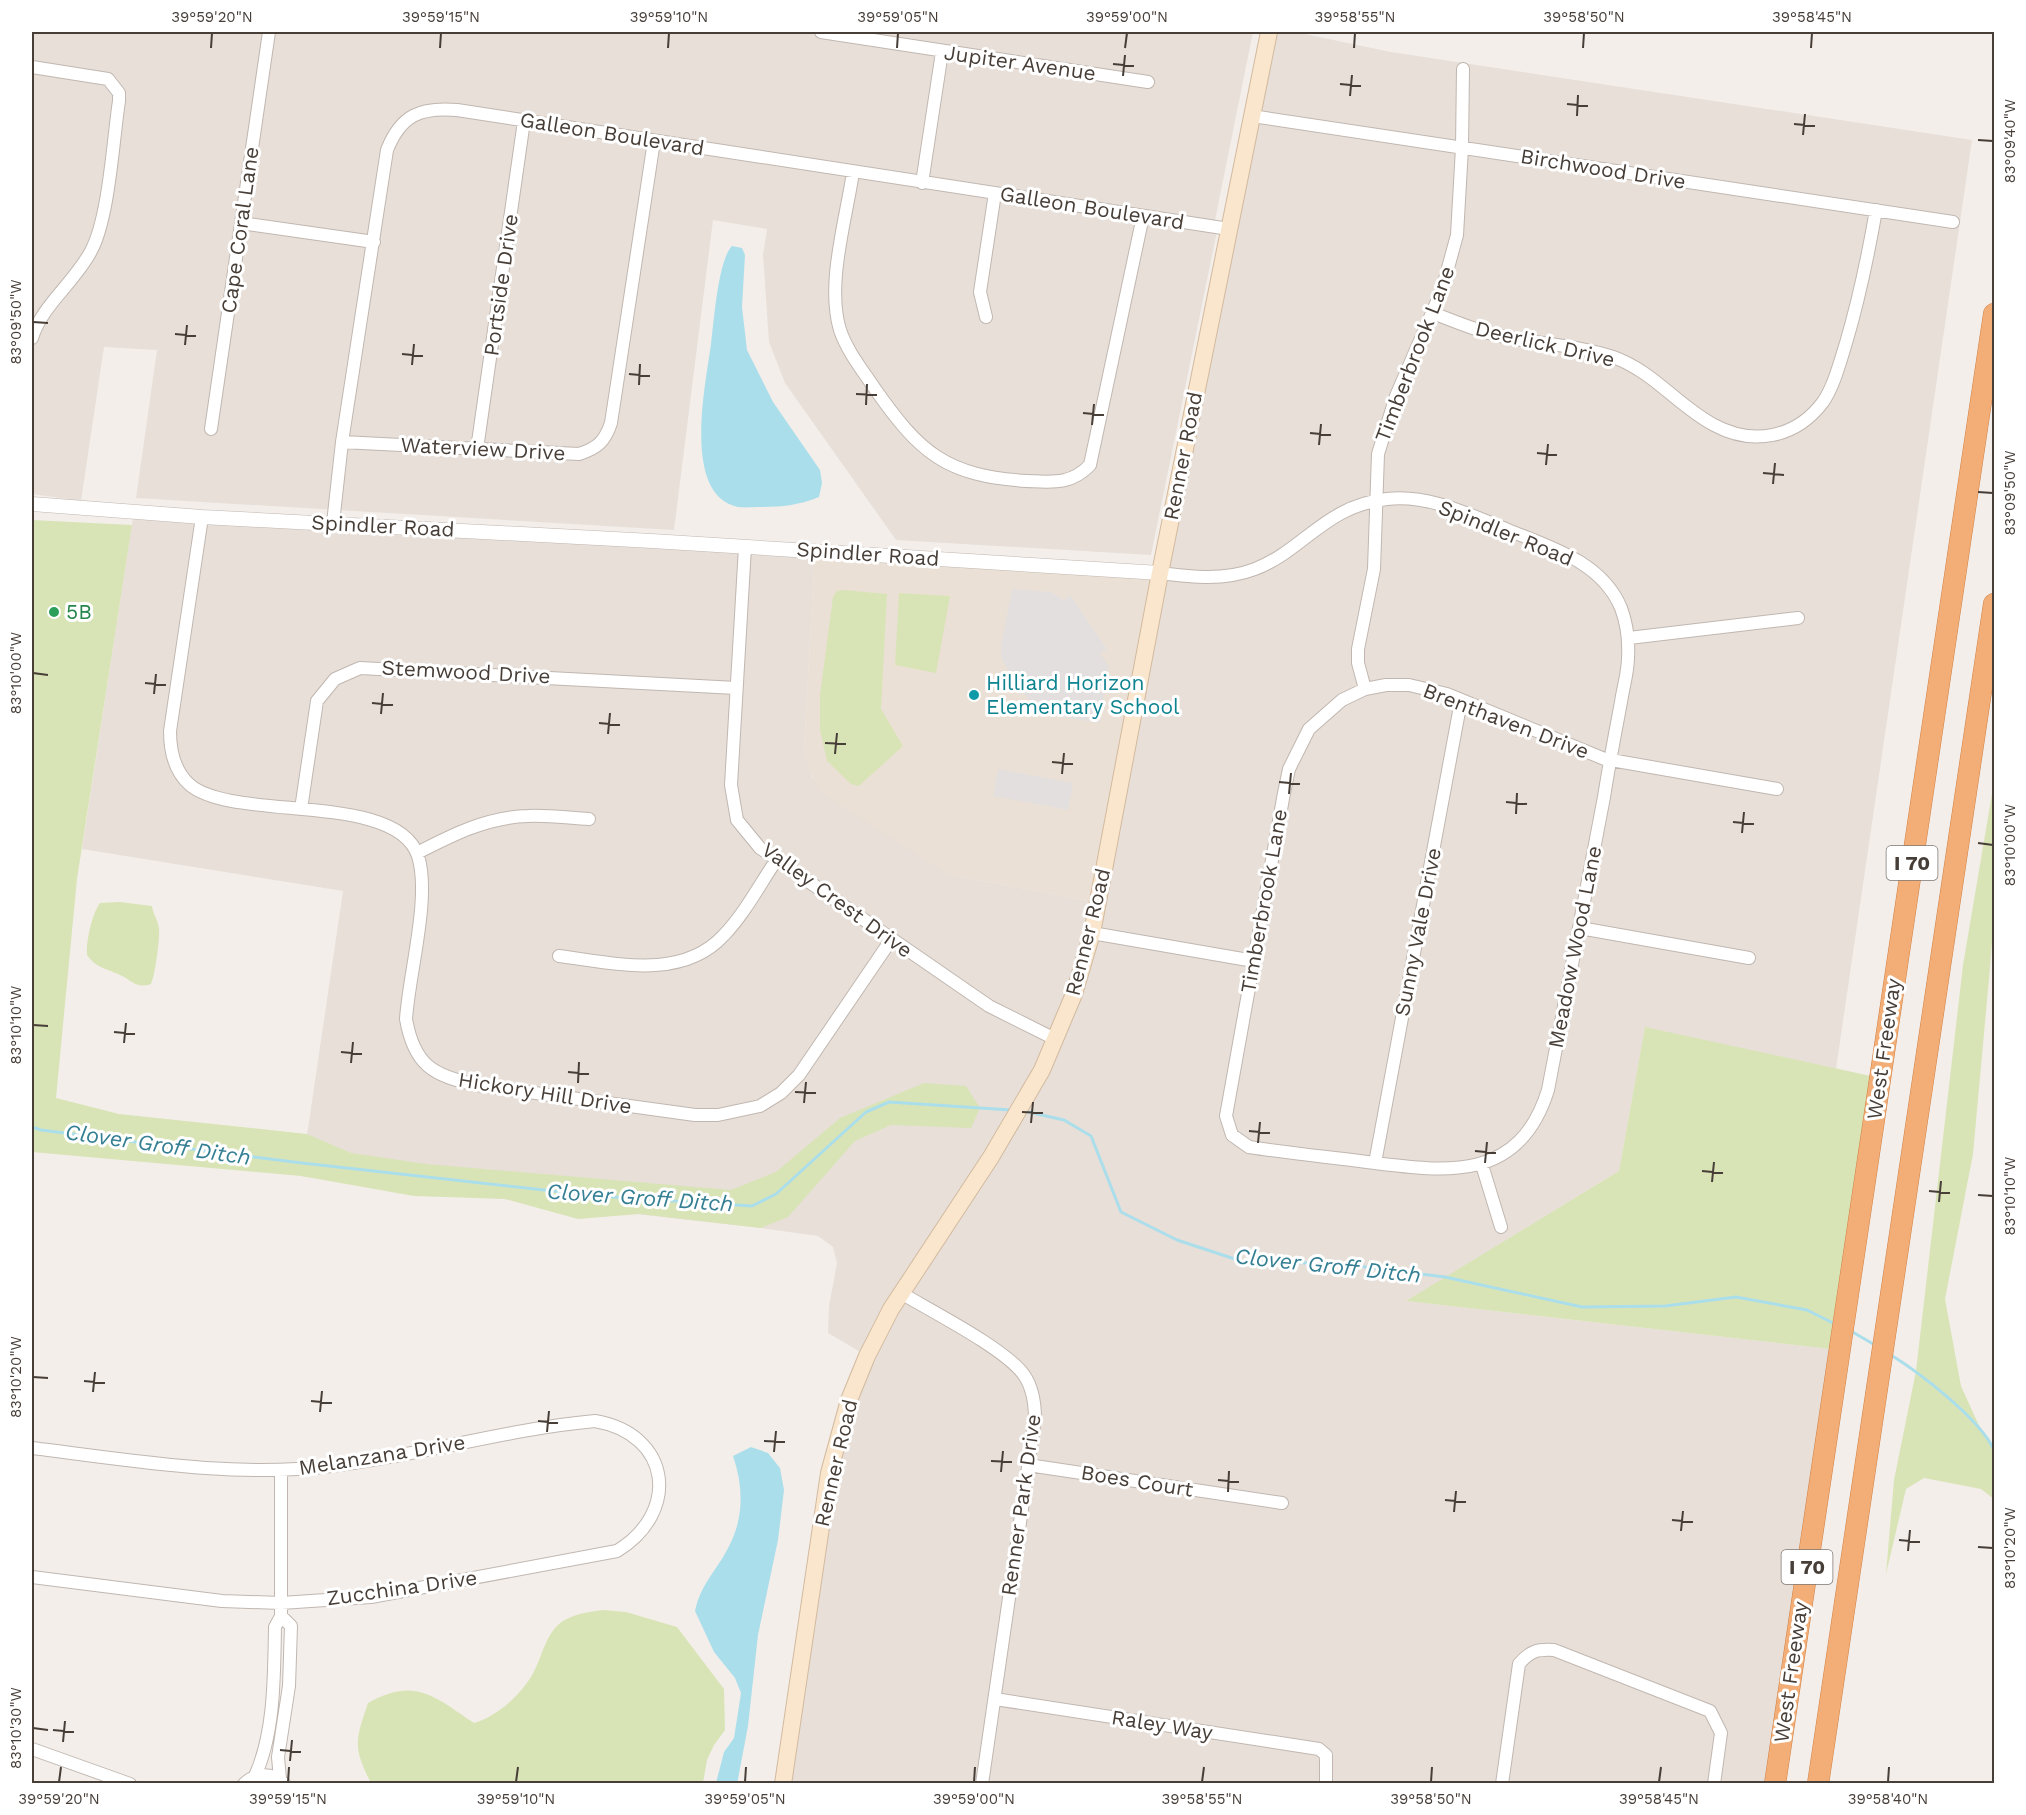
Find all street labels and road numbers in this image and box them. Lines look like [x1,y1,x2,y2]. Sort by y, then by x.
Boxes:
street label: Jupiter Avenue [943,39,1098,86]
street label: Galleon Boulevard [518,107,706,160]
street label: Birchwood Drive [1519,143,1688,194]
street label: Cape Coral Lane [215,145,264,315]
street label: Galleon Boulevard [998,181,1186,234]
street label: Portside Drive [478,212,523,358]
street label: Timberbrook Lane [1369,262,1460,445]
street label: Deerlick Drive [1473,315,1617,372]
street label: Renner Road [1158,390,1207,522]
street label: Waterview Drive [400,432,566,465]
street label: Spindler Road [1435,494,1577,571]
street label: Spindler Road [311,509,455,542]
street label: Spindler Road [796,536,940,571]
street label: Stemwood Drive [381,655,551,688]
street label: Brenthaven Drive [1420,677,1593,764]
street label: Timberbrook Lane [1235,807,1292,995]
street label: Valley Crest Drive [757,837,918,963]
street label: Meadow Wood Lane [1543,844,1606,1050]
street label: Sunny Vale Drive [1389,846,1446,1018]
road number: I 70 [1886,846,1938,880]
street label: Renner Road [1060,866,1115,998]
street label: West Freeway [1861,977,1906,1121]
street label: Hickory Hill Drive [456,1066,634,1119]
street label: Renner Road [809,1397,862,1529]
street label: Renner Park Drive [995,1412,1046,1597]
street label: Melanzana Drive [297,1429,467,1480]
street label: Boes Court [1079,1459,1195,1502]
road number: I 70 [1782,1550,1832,1584]
street label: Zucchina Drive [325,1565,479,1610]
street label: West Freeway [1768,1600,1813,1744]
street label: Raley Way [1110,1704,1215,1745]

